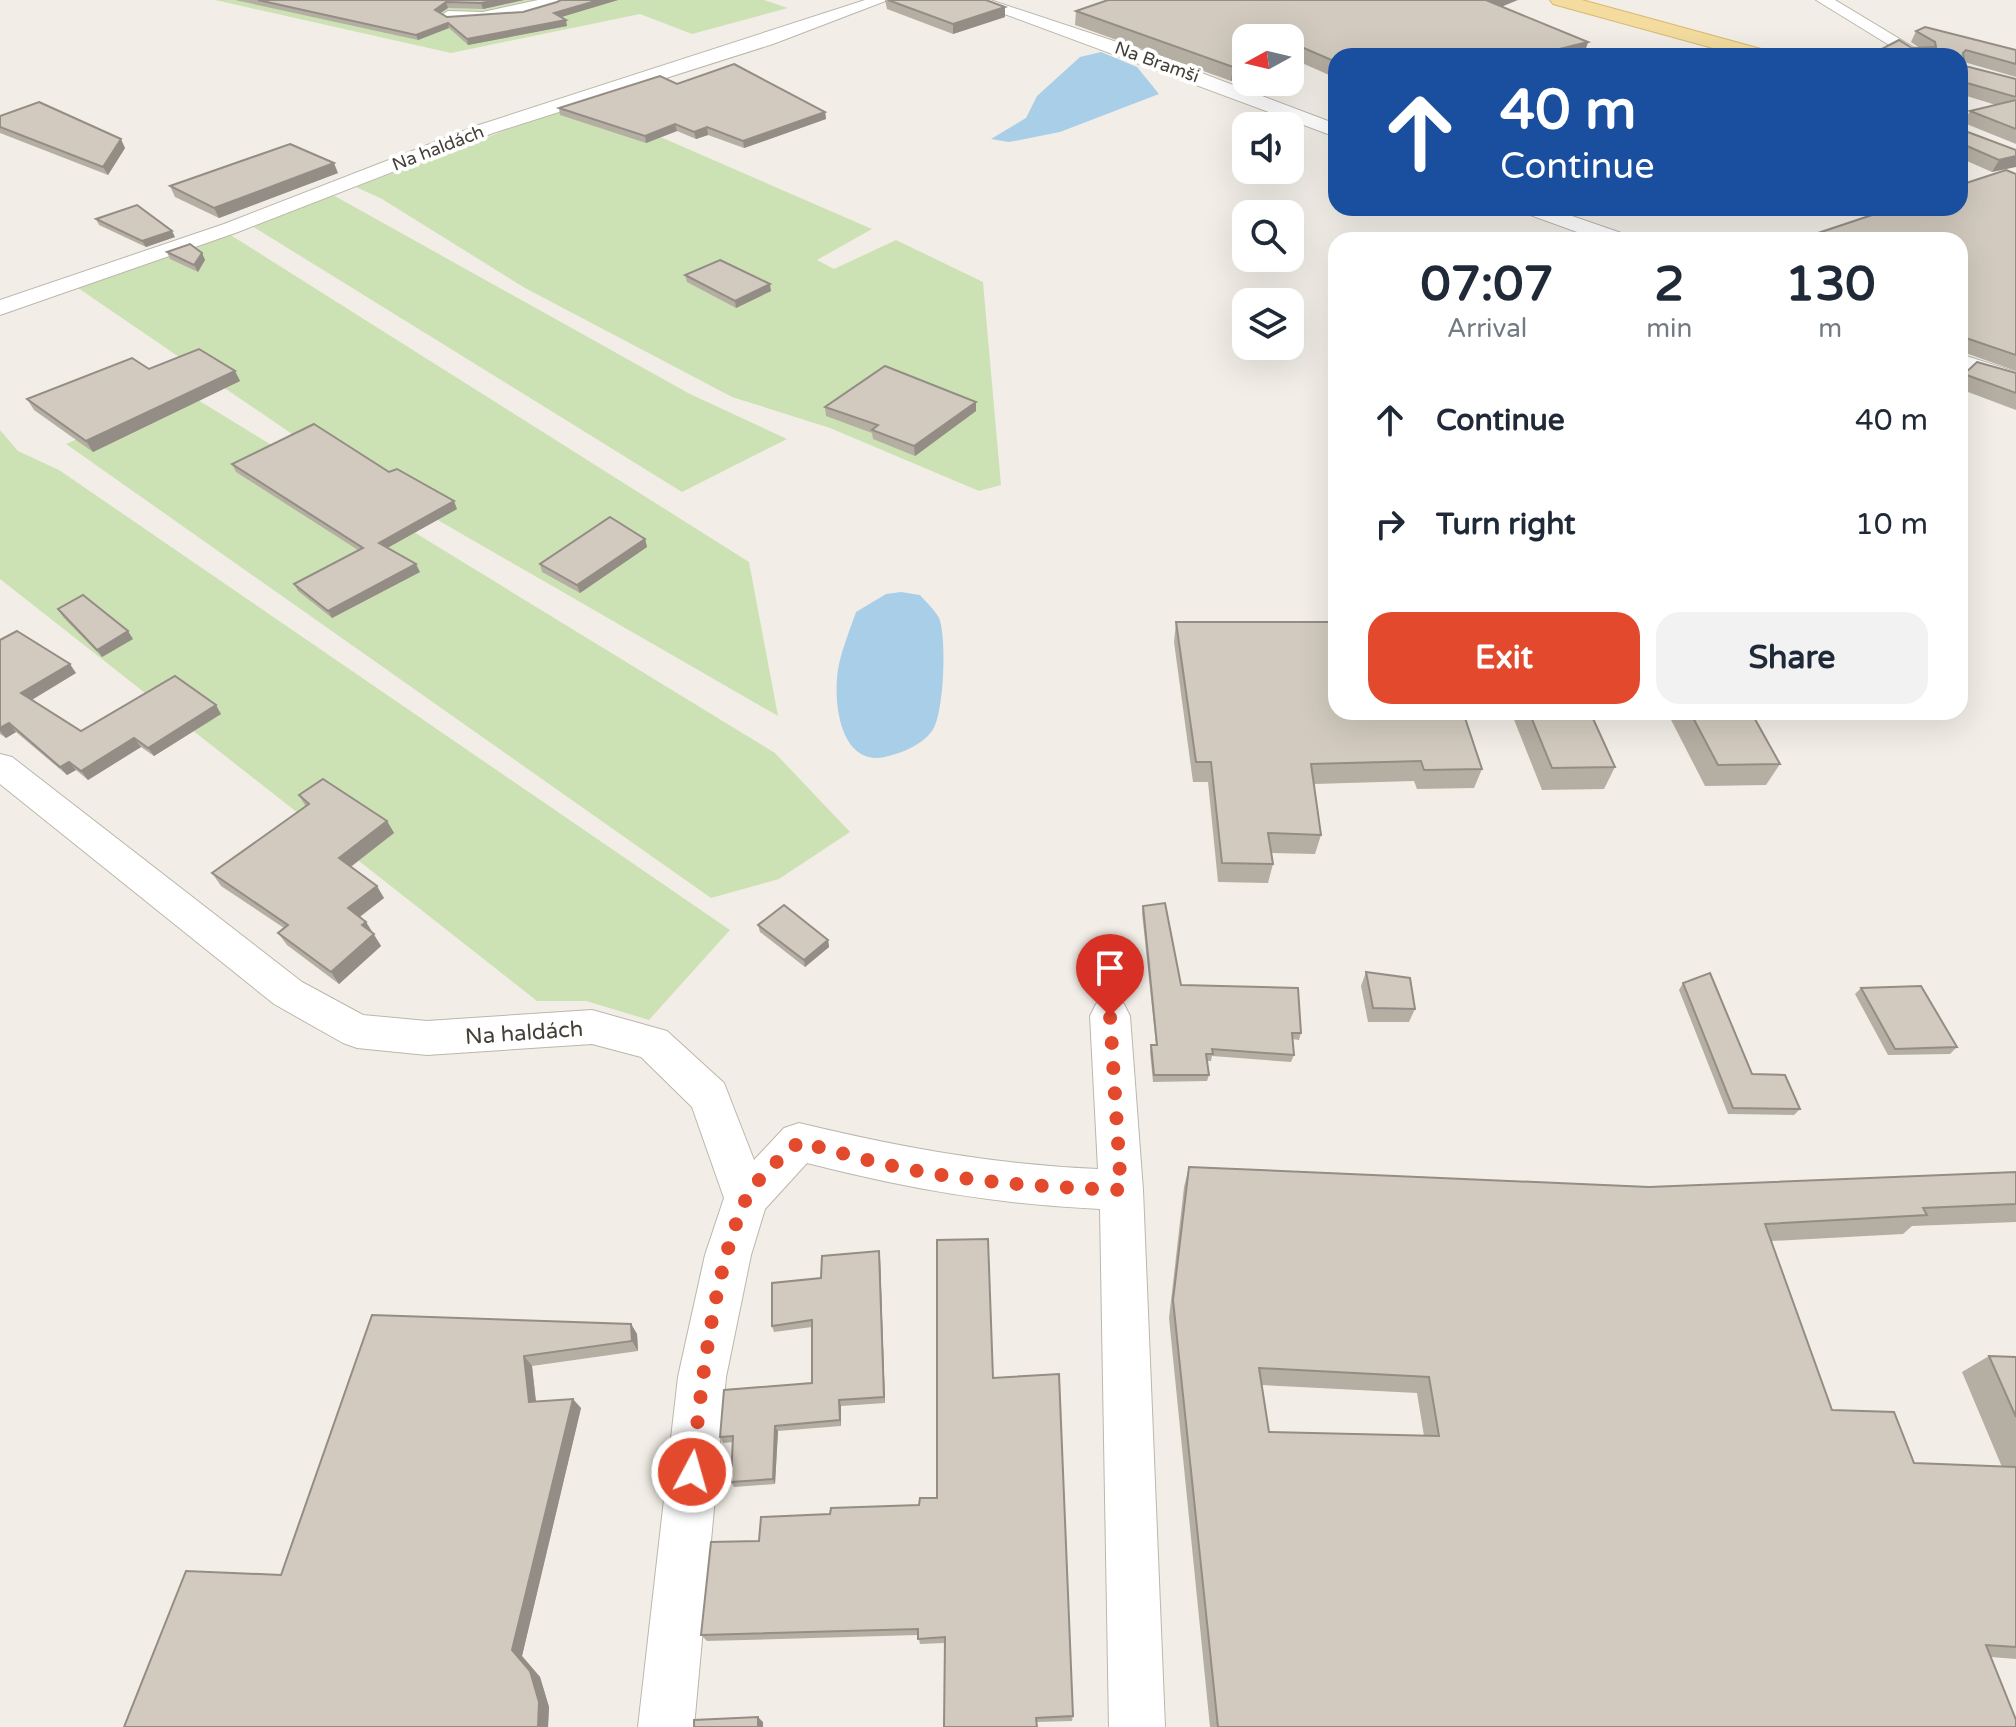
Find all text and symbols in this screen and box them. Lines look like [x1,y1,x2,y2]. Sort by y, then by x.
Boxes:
north arrow [1232,24,1304,96]
map controls [1232,24,1304,360]
street label: Na Bramši [1112,37,1202,87]
text: 40 m [1500,77,1636,144]
icon: ahead [1368,80,1472,184]
button: sound [1232,112,1304,184]
street label: Na haldách [389,120,487,176]
text: Continue [1500,145,1655,188]
button: search [1232,200,1304,272]
text: 07:07 [1421,256,1554,314]
text: 2 [1654,256,1684,314]
text: 130 [1785,256,1875,314]
button: layers [1232,288,1304,360]
text: Arrival [1447,313,1527,344]
text: min [1646,313,1692,344]
text: m [1818,313,1842,344]
icon: ahead [1368,398,1412,442]
text: Continue [1436,402,1565,439]
text: 40 m [1855,402,1928,439]
icon: right [1368,502,1412,546]
text: Turn right [1436,506,1576,543]
text: 10 m [1855,506,1928,543]
button: Exit [1368,612,1640,704]
button: Share [1656,612,1928,704]
pin [1076,934,1144,1016]
icon: arrive [1088,946,1132,990]
street label: Na haldách [464,1016,584,1050]
position arrow [650,1430,734,1514]

